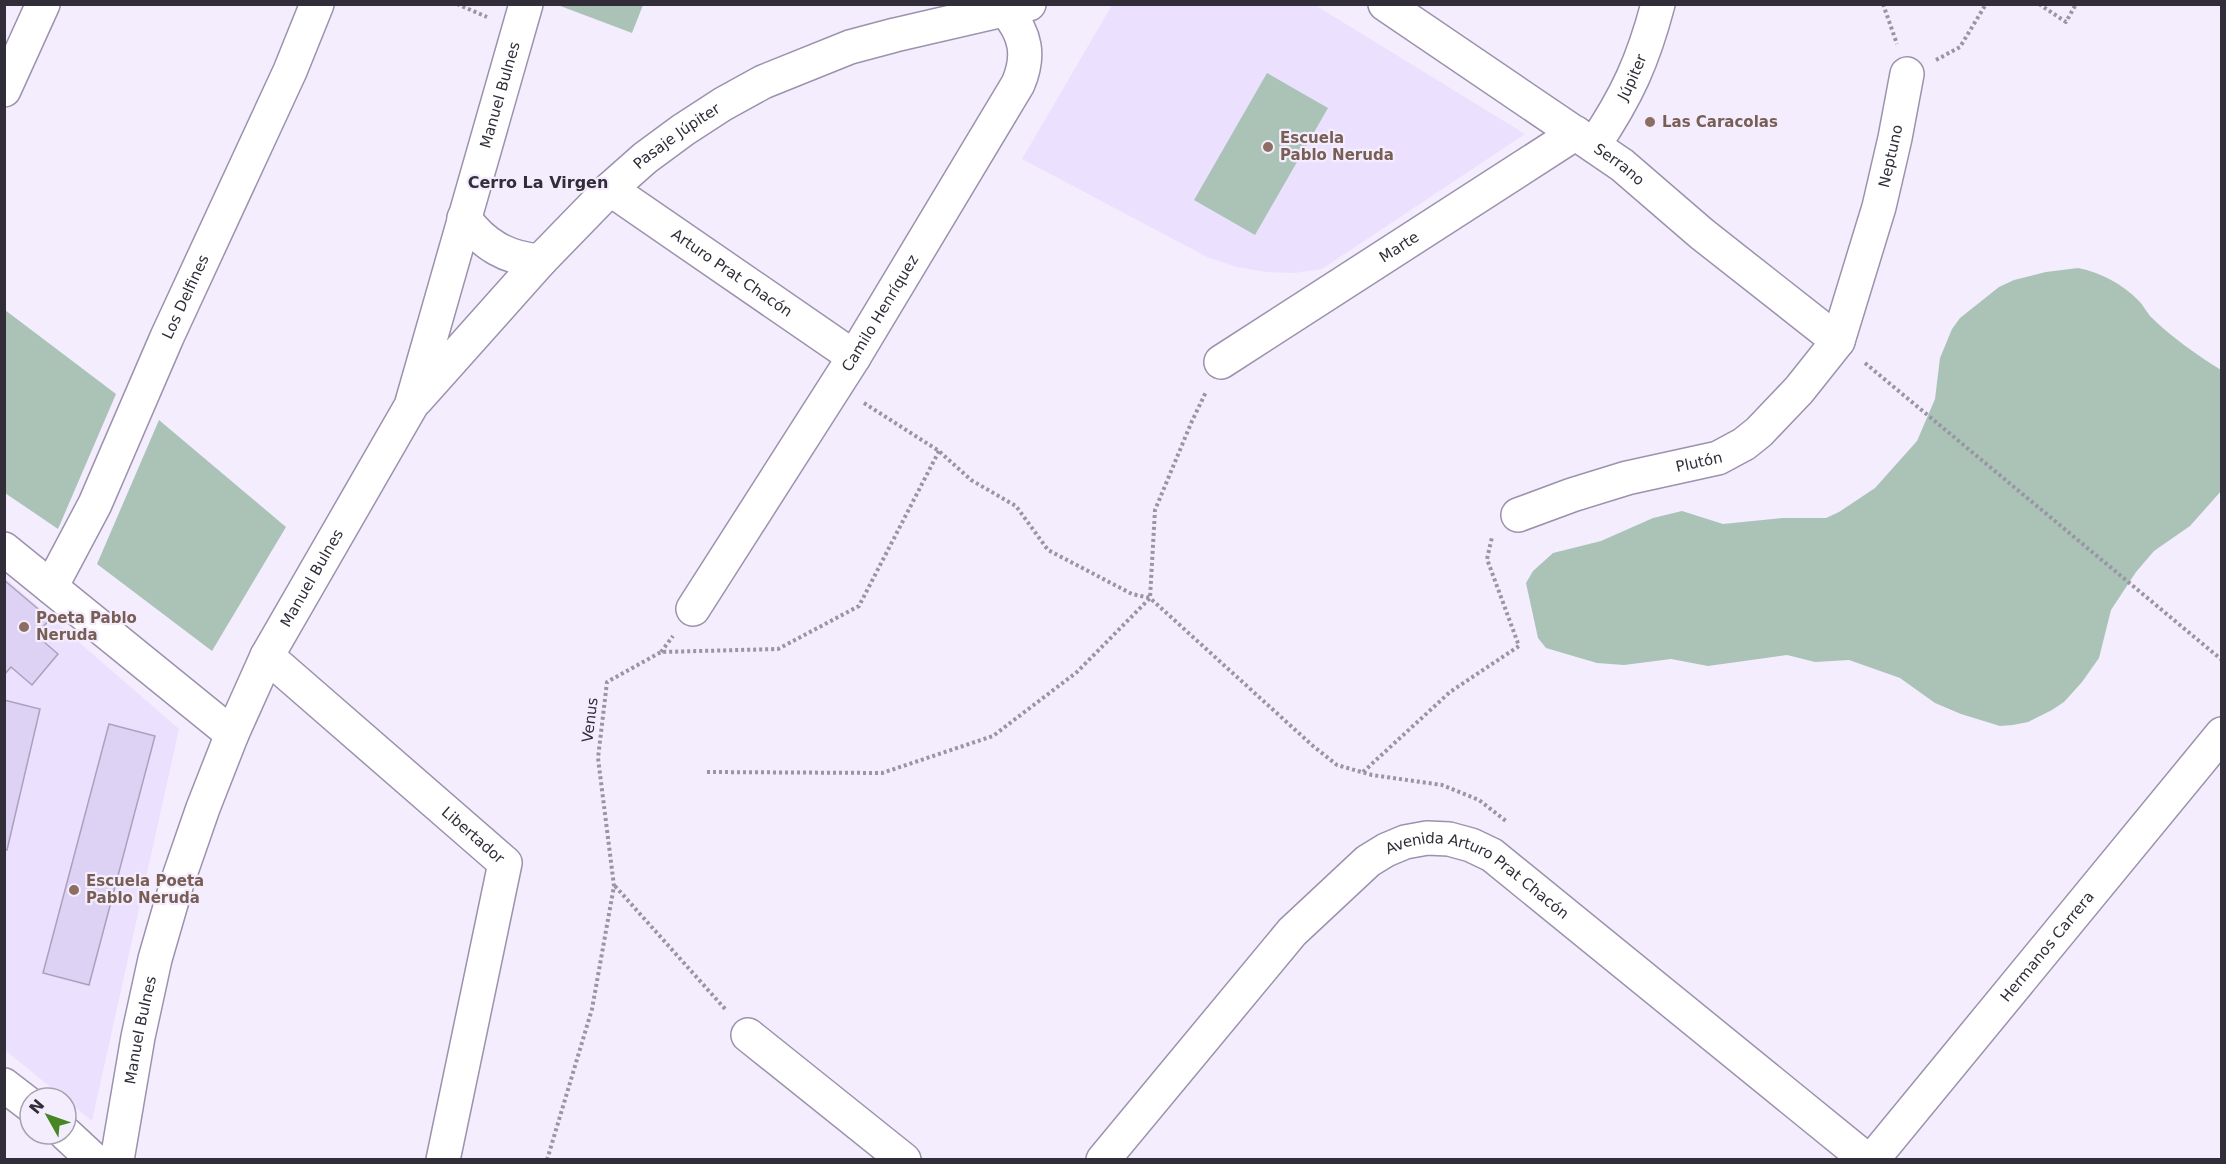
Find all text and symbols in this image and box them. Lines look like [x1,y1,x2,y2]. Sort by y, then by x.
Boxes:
street label: Manuel Bulnes [476,40,524,150]
street label: Júpiter [1614,51,1651,104]
street label: Pasaje Júpiter [630,99,724,173]
place label: Las Caracolas [1662,113,1778,131]
marker: Las Caracolas [1643,115,1657,129]
street label: Neptuno [1875,123,1906,189]
place label: Escuela Pablo Neruda [1280,129,1394,164]
marker: Escuela Pablo Neruda [1261,140,1275,154]
street label: Serrano [1591,140,1648,189]
district label: Cerro La Virgen [468,173,608,192]
street label: Arturo Prat Chacón [668,225,796,321]
street label: Marte [1376,228,1422,266]
street label: Los Delfines [158,252,213,342]
street label: Camilo Henríquez [838,252,922,375]
street label: Plutón [1674,448,1724,476]
street label: Manuel Bulnes [277,526,347,630]
place label: Poeta Pablo Neruda [36,609,137,644]
marker: Poeta Pablo Neruda [17,620,31,634]
street label: Venus [578,696,602,744]
street label: Libertador [438,803,509,868]
street label: Avenida Arturo Prat Chacón [1383,829,1572,923]
place label: Escuela Poeta Pablo Neruda [86,872,204,907]
marker: Escuela Poeta Pablo Neruda [67,883,81,897]
street label: Hermanos Carrera [1997,888,2098,1006]
street label: Manuel Bulnes [121,974,160,1086]
north arrow [18,1086,78,1146]
text: N [25,1095,48,1118]

